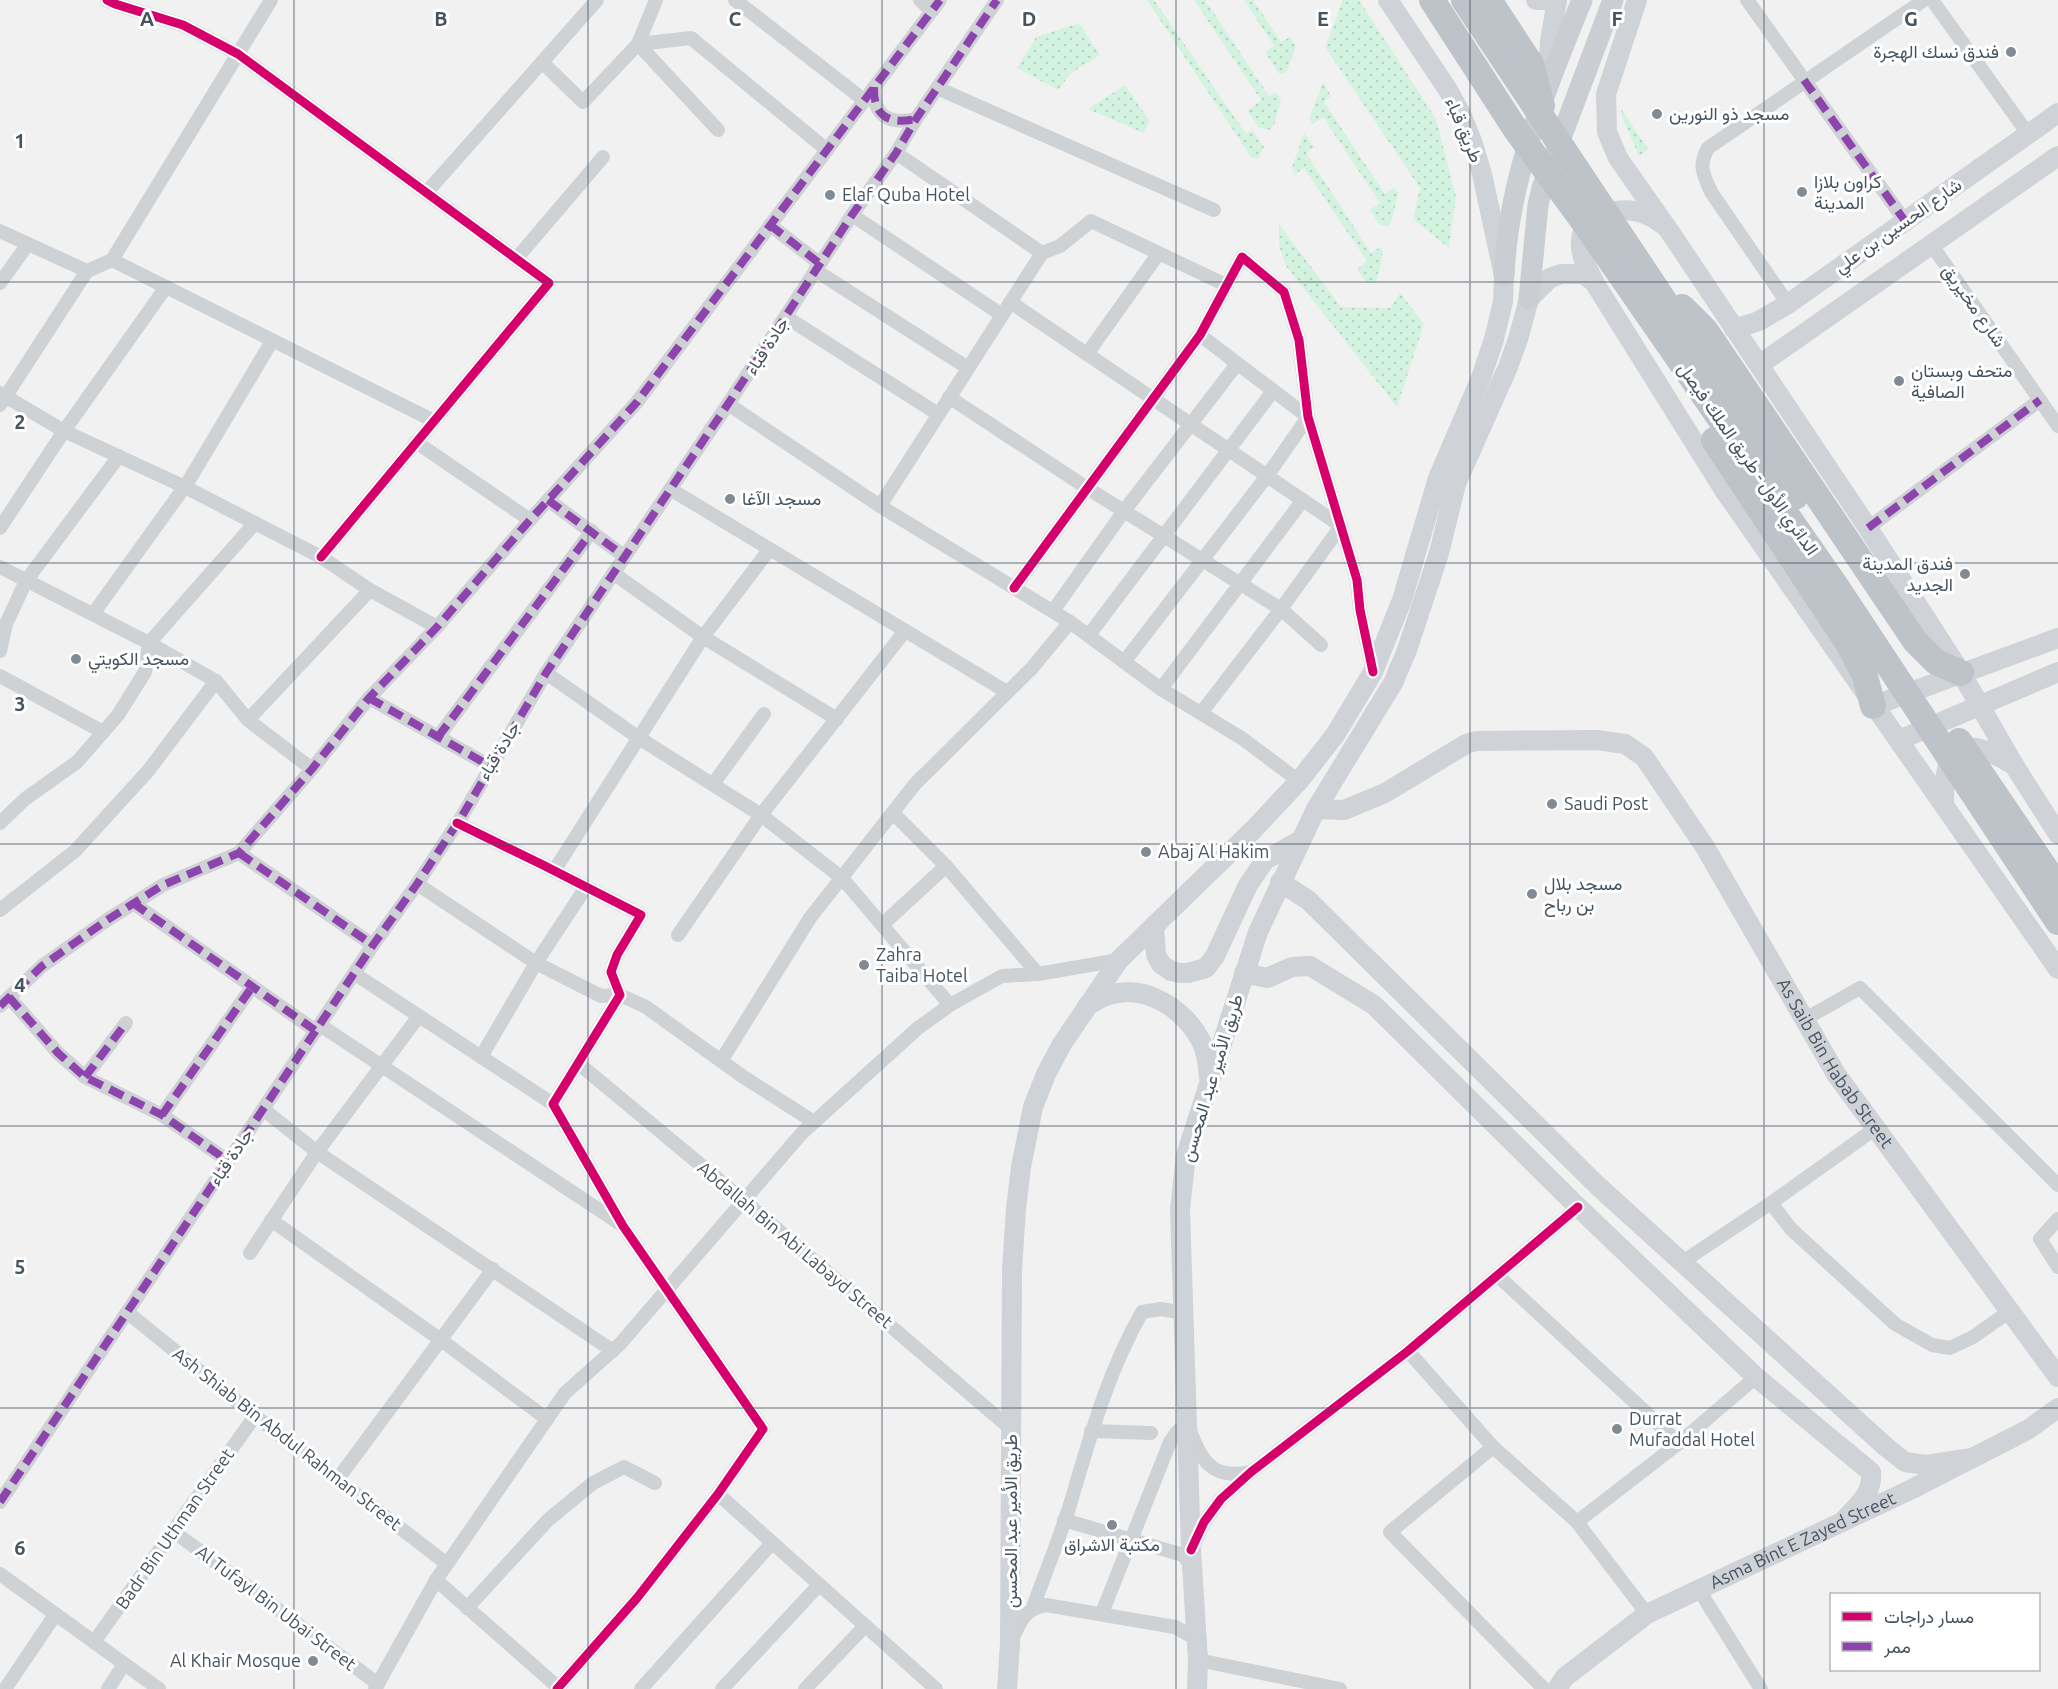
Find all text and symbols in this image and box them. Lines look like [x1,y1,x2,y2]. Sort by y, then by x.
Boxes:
text: A [140,7,154,30]
text: B [434,7,448,30]
text: C [729,7,742,30]
text: D [1022,7,1036,30]
text: E [1317,7,1329,30]
text: F [1611,7,1623,30]
text: G [1904,7,1918,30]
place label: فندق نسك الهجرة [1873,41,1999,63]
marker: فندق نسك الهجرة [2004,45,2018,59]
street label: طريق قباء [1440,94,1488,166]
place label: مسجد ذو النورين [1669,103,1789,125]
marker: مسجد ذو النورين [1650,107,1664,121]
text: 1 [14,129,26,152]
place label: كراون بلازا المدينة [1814,171,1881,213]
street label: شارع الحسين بن علي [1830,174,1968,281]
place label: Elaf Quba Hotel [842,184,970,205]
marker: كراون بلازا المدينة [1795,185,1809,199]
marker: Elaf Quba Hotel [823,188,837,202]
street label: شارع مخيريق [1937,260,2010,352]
street label: جادة قباء [740,313,793,378]
street label: الدائري الأول - طريق الملك فيصل [1670,358,1823,562]
place label: متحف وبستان الصافية [1911,360,2012,402]
marker: متحف وبستان الصافية [1892,374,1906,388]
text: 2 [14,410,26,433]
place label: مسجد الآغا [742,488,821,509]
marker: مسجد الآغا [723,492,737,506]
place label: فندق المدينة الجديد [1862,553,1953,595]
marker: فندق المدينة الجديد [1958,567,1972,581]
place label: مسجد الكويتي [88,648,189,674]
marker: مسجد الكويتي [69,652,83,666]
text: 3 [14,692,26,715]
street label: جادة قباء [473,718,524,784]
place label: Saudi Post [1564,793,1648,813]
marker: Saudi Post [1545,797,1559,811]
place label: Abaj Al Hakim [1158,841,1269,861]
marker: Abaj Al Hakim [1139,845,1153,859]
place label: مسجد بلال بن رباح [1544,873,1622,917]
marker: مسجد بلال بن رباح [1525,887,1539,901]
place label: Zahra Taiba Hotel [876,944,968,985]
marker: Zahra Taiba Hotel [857,958,871,972]
text: 4 [14,973,26,996]
street label: As Saib Bin Habab Street [1774,974,1898,1152]
street label: طريق الأمير عبد المحسن [1176,992,1248,1164]
street label: جادة قباء [204,1124,257,1189]
street label: Abdallah Bin Abi Labayd Street [694,1157,897,1332]
text: 5 [14,1255,26,1278]
street label: Ash Shiab Bin Abdul Rahman Street [169,1343,406,1534]
place label: Durrat Mufaddal Hotel [1629,1408,1755,1449]
marker: Durrat Mufaddal Hotel [1610,1422,1624,1436]
street label: طريق الأمير عبد المحسن [1000,1434,1022,1608]
street label: Badr Bin Uthman Street [111,1444,237,1613]
street label: Asma Bint E Zayed Street [1706,1487,1898,1592]
marker: مكتبة الاشراق [1105,1518,1119,1532]
place label: مكتبة الاشراق [1064,1534,1160,1556]
text: 6 [14,1536,26,1559]
street label: Al Tufayl Bin Ubai Street [193,1541,360,1674]
legend [1830,1593,2040,1671]
text: مسار دراجات [1884,1606,1974,1628]
text: ممر [1883,1636,1911,1658]
place label: Al Khair Mosque [170,1650,301,1670]
marker: Al Khair Mosque [306,1654,320,1668]

